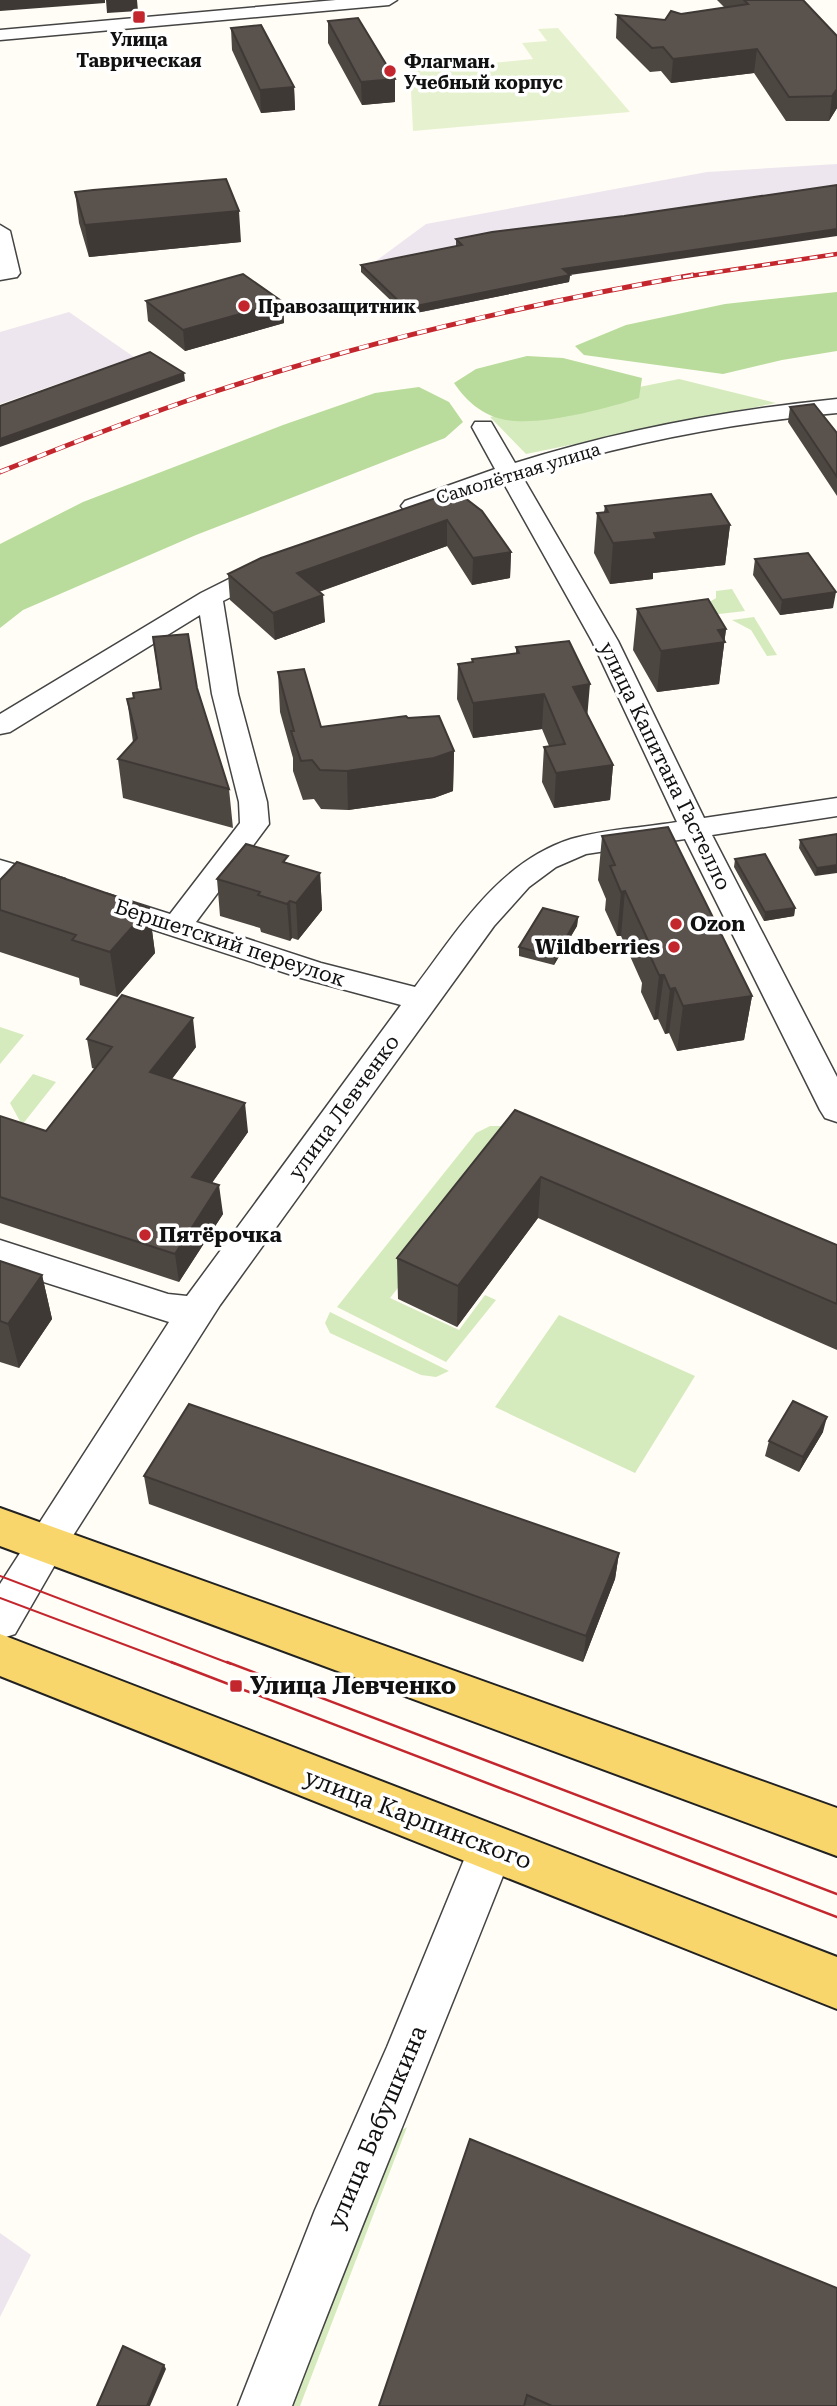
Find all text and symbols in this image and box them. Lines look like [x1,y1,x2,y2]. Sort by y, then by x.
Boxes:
marker: Улица Таврическая [131,9,147,25]
place label: Улица Таврическая [76,29,202,71]
place label: Флагман. Учебный корпус [404,51,563,93]
marker: Флагман. Учебный корпус [382,63,398,79]
place label: Правозащитник [258,296,417,317]
marker: Правозащитник [236,298,252,314]
street label: Самолётная улица [433,438,603,508]
street label: улица Капитана Гастелло [594,638,736,894]
street label: Бершетский переулок [112,894,348,992]
place label: Ozon [690,912,745,936]
marker: Ozon [668,916,684,932]
place label: Wildberries [535,935,660,959]
marker: Wildberries [666,939,682,955]
street label: улица Левченко [284,1030,404,1184]
place label: Пятёрочка [159,1223,282,1247]
marker: Пятёрочка [137,1227,153,1243]
place label: Улица Левченко [250,1672,456,1700]
marker: Улица Левченко [228,1678,244,1694]
street label: улица Карпинского [300,1763,536,1875]
street label: улица Бабушкина [322,2021,432,2233]

